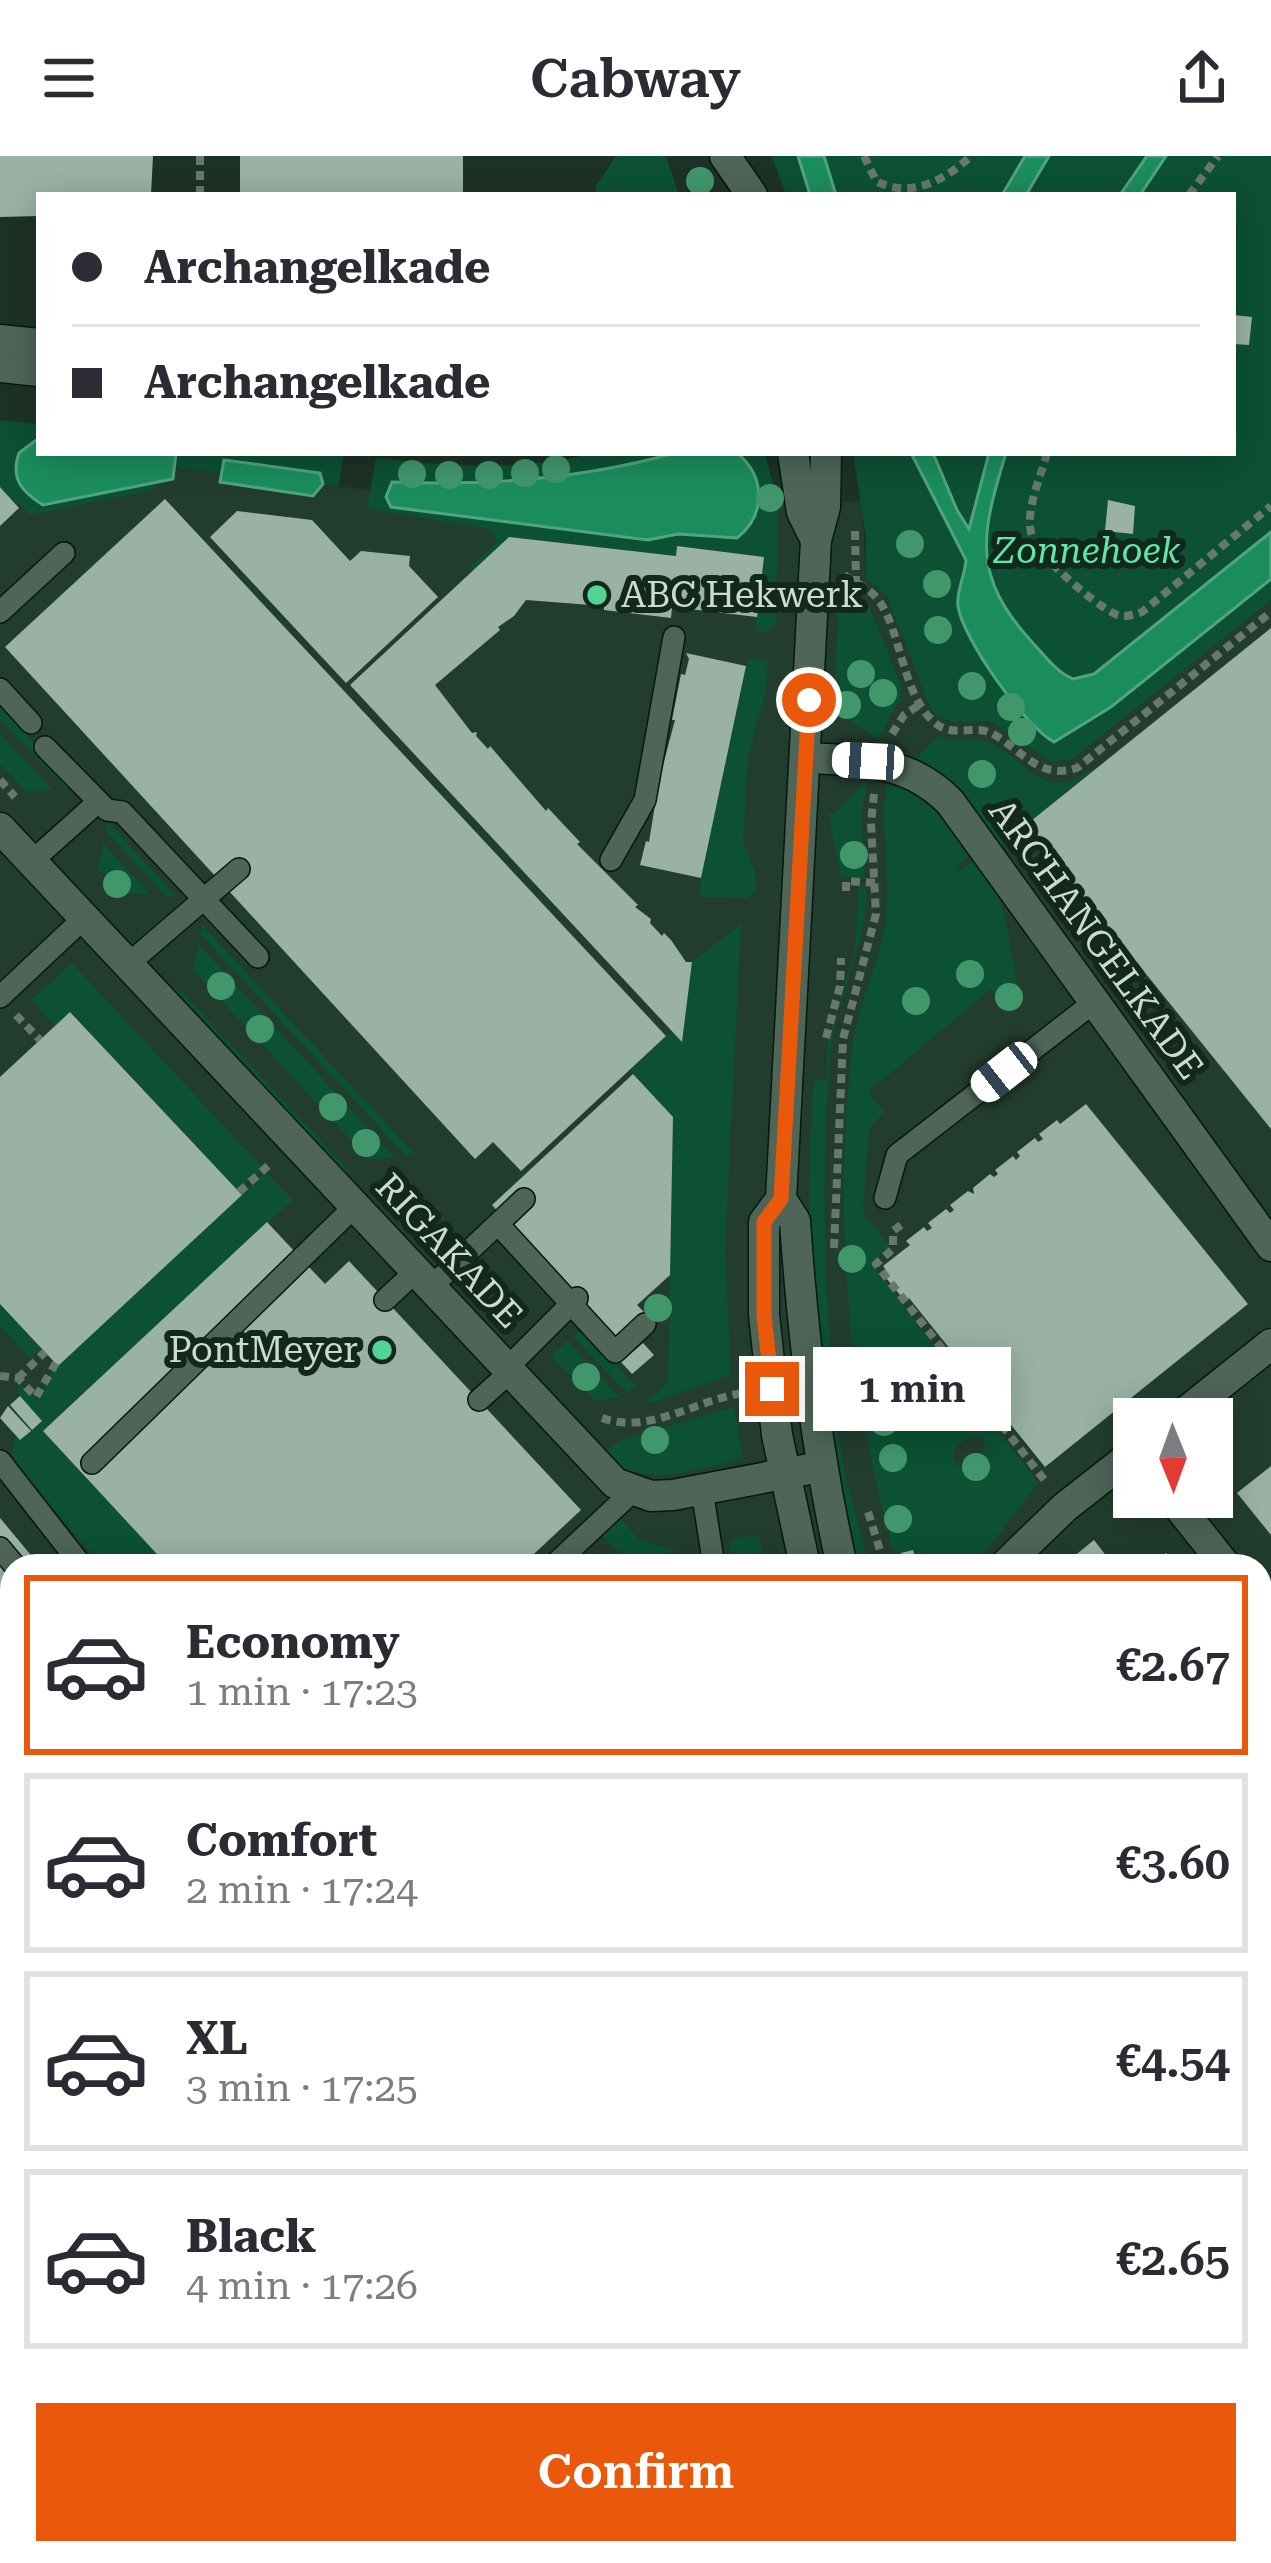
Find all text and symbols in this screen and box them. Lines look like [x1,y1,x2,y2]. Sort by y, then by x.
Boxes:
icon: menu [36,45,102,111]
icon: share [1169,45,1235,111]
text: Cabway [530,47,741,110]
text: Archangelkade [144,241,490,294]
text: Archangelkade [144,356,490,409]
park label: Zonnehoek [993,530,1181,572]
place label: ABC Hekwerk [621,574,863,616]
marker: ABC Hekwerk [584,582,610,608]
route start [782,673,836,727]
car [831,741,905,781]
street label: ARCHANGELKADE [980,791,1212,1087]
car [965,1036,1043,1108]
street label: RIGAKADE [367,1165,531,1337]
place label: PontMeyer [168,1329,358,1371]
marker: PontMeyer [369,1337,395,1363]
callout: 1 min [814,1347,1012,1431]
route end [745,1362,799,1416]
text: 1 min [858,1366,966,1412]
north arrow [1113,1398,1233,1518]
map controls [1113,1398,1233,1518]
icon: car [42,1611,150,1719]
text: Economy [186,1616,400,1669]
text: €2.67 [1116,1639,1230,1692]
text: 1 min · 17:23 [186,1669,418,1715]
icon: car [42,1809,150,1917]
text: Comfort [186,1814,377,1867]
text: €3.60 [1116,1837,1230,1890]
text: 2 min · 17:24 [186,1867,418,1913]
icon: car [42,2007,150,2115]
text: XL [186,2012,248,2065]
text: €4.54 [1116,2035,1230,2088]
text: 3 min · 17:25 [186,2065,418,2111]
icon: car [42,2205,150,2313]
text: Black [186,2210,316,2263]
text: €2.65 [1116,2233,1230,2286]
text: 4 min · 17:26 [186,2263,418,2309]
button: Confirm [36,2403,1236,2541]

